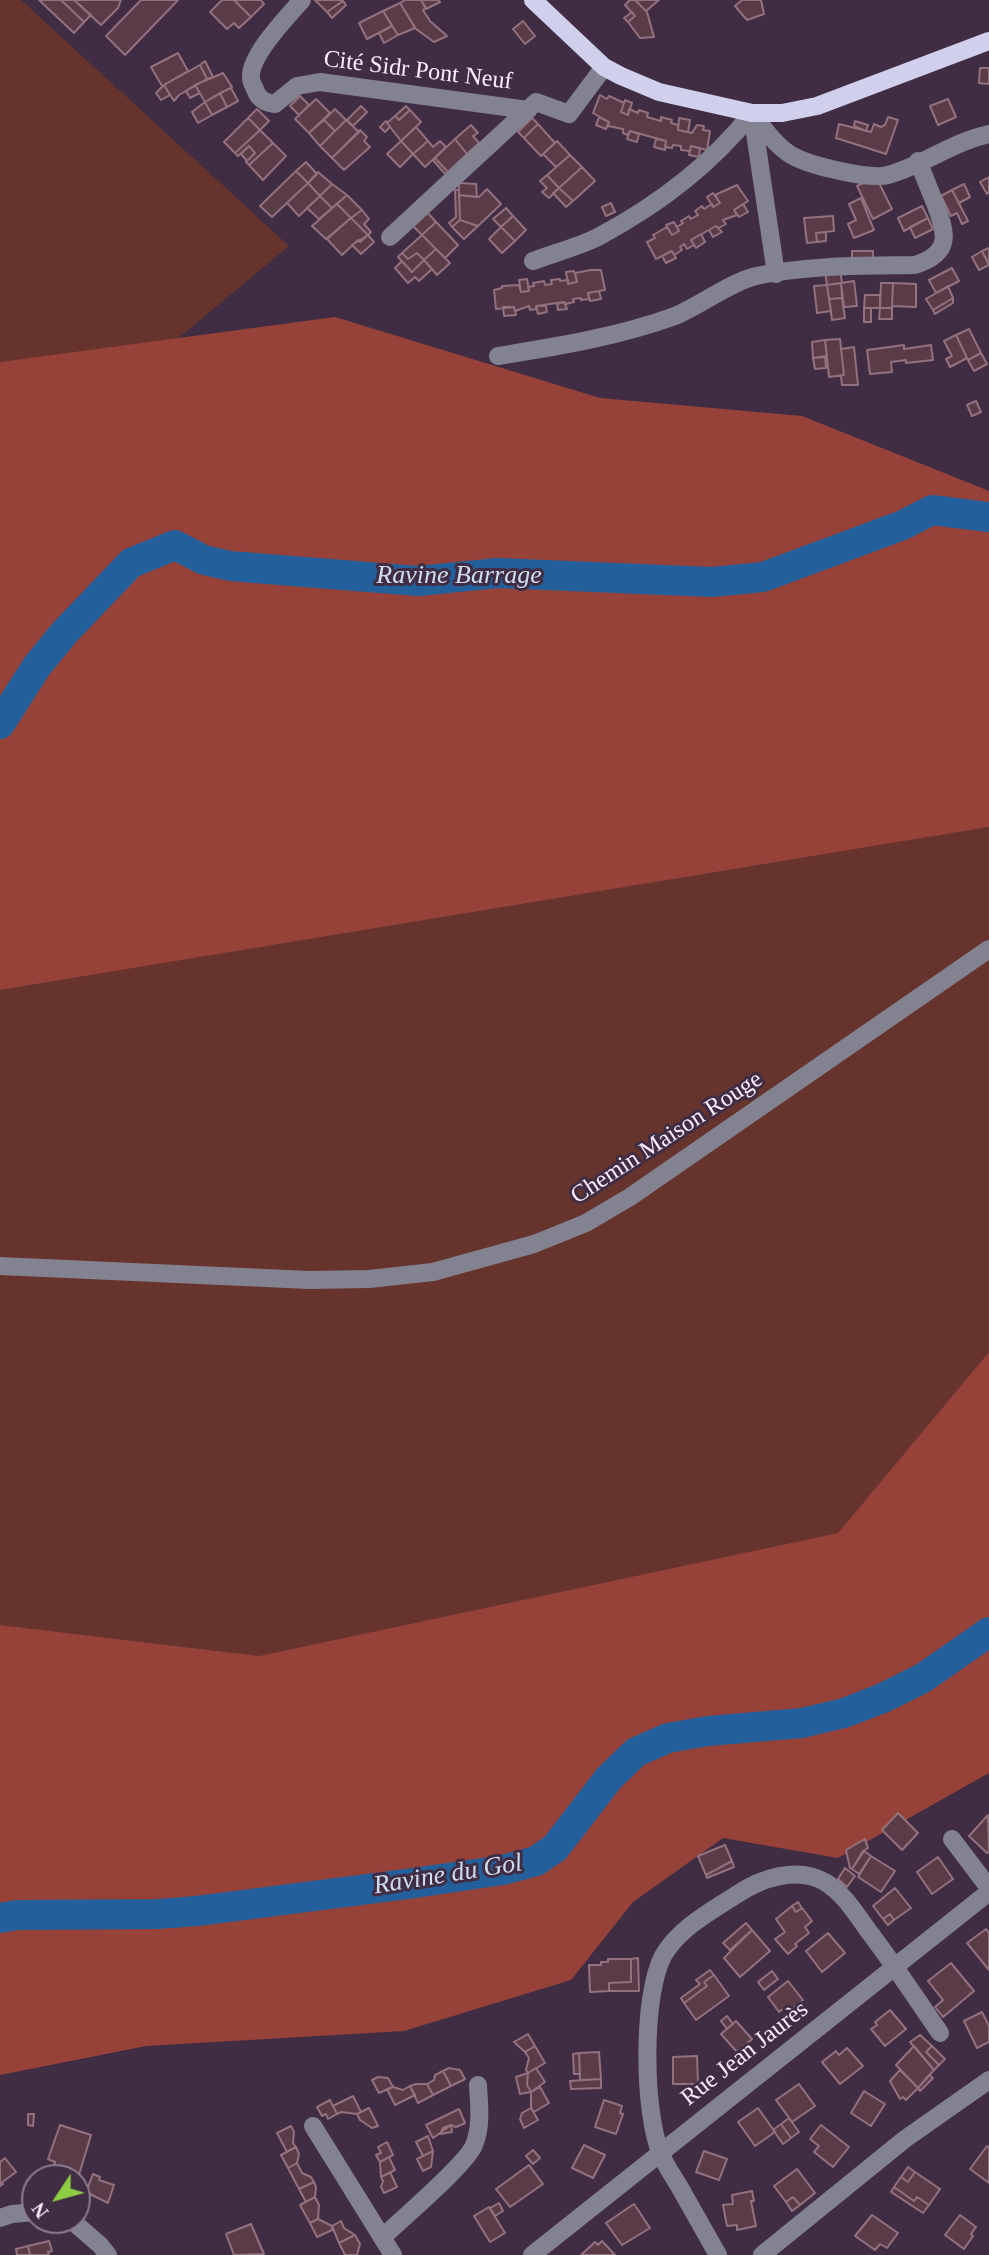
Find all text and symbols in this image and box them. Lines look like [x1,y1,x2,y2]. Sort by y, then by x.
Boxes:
street label: Cité Sidr Pont Neuf [322,45,514,97]
water label: Ravine Barrage [376,560,542,592]
street label: Chemin Maison Rouge [566,1065,768,1211]
water label: Ravine du Gol [371,1848,525,1902]
street label: Rue Jean Jaurès [676,1995,814,2113]
north arrow [21,2164,91,2234]
text: N [28,2199,53,2222]

